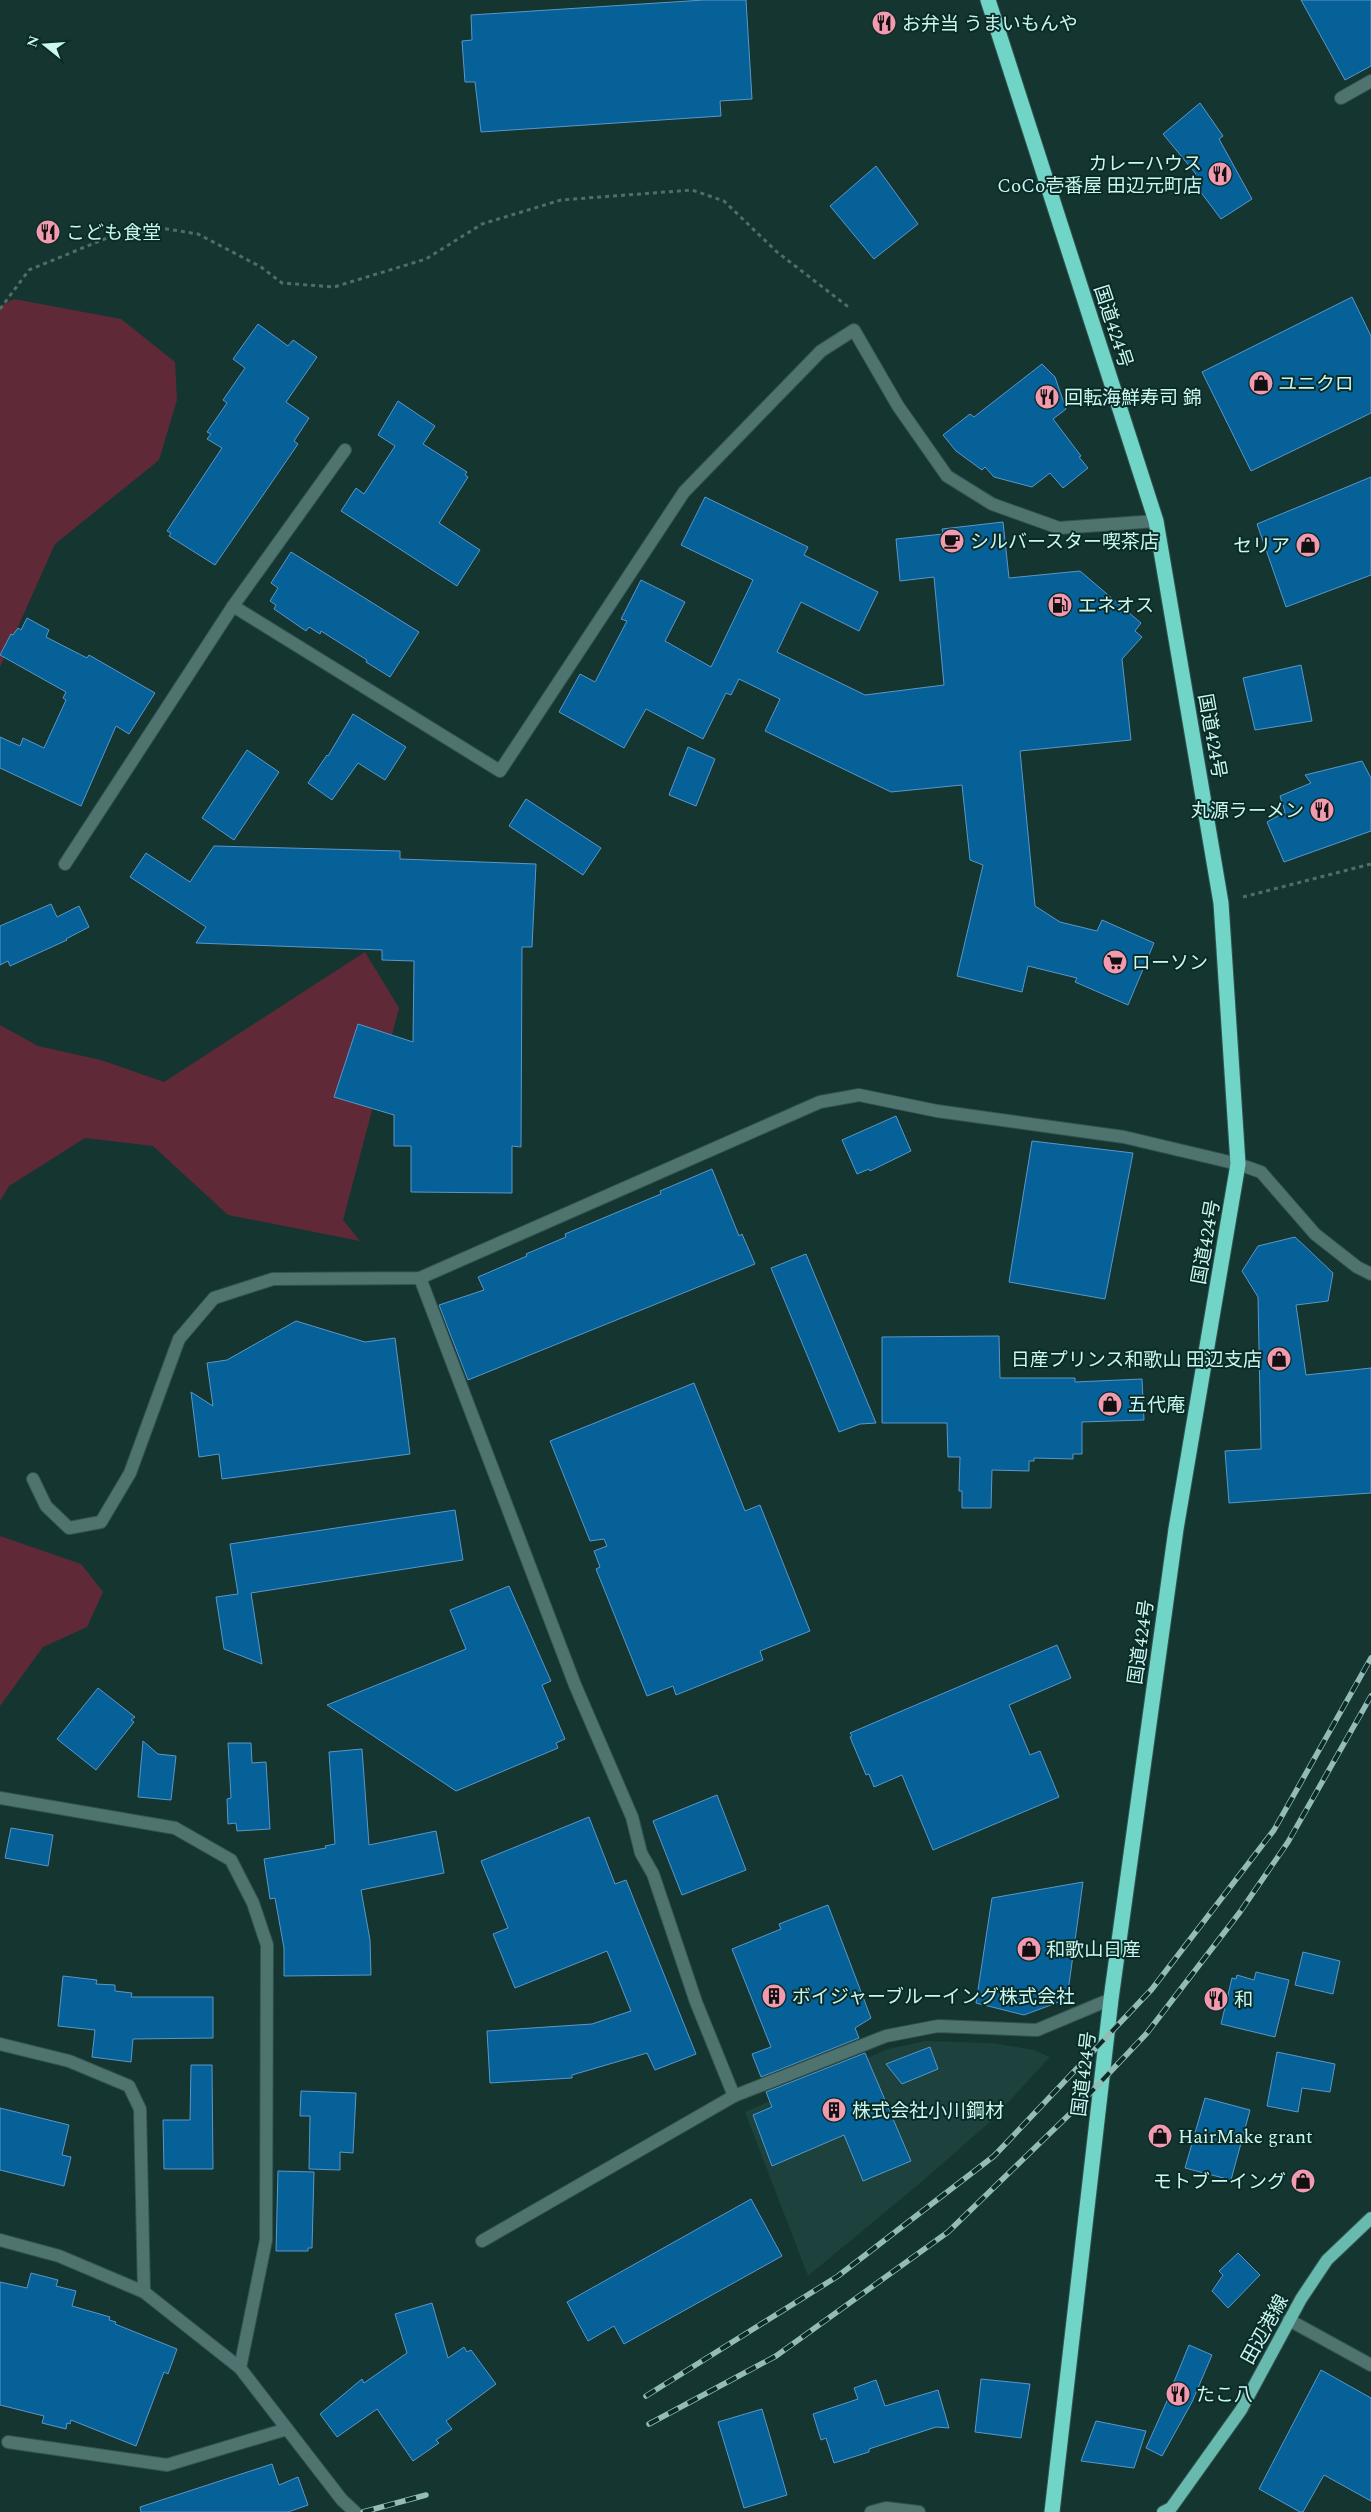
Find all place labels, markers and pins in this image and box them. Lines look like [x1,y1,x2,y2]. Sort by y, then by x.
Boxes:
restaurant icon: お弁当 うまいもんや [871,10,897,36]
place label: お弁当 うまいもんや [902,10,1078,39]
place label: カレーハウス CoCo壱番屋 田辺元町店 [997,150,1202,201]
restaurant icon: カレーハウス CoCo壱番屋 田辺元町店 [1207,161,1233,187]
restaurant icon: こども食堂 [35,219,61,245]
place label: こども食堂 [66,219,161,248]
shop icon: ユニクロ [1248,370,1274,396]
place label: ユニクロ [1278,370,1354,399]
restaurant icon: 回転海鮮寿司 錦 [1034,384,1060,410]
place label: 回転海鮮寿司 錦 [1064,384,1202,413]
cafe icon: シルバースター喫茶店 [939,528,965,554]
place label: シルバースター喫茶店 [970,528,1159,557]
place label: セリア [1233,532,1290,561]
shop icon: セリア [1295,532,1321,558]
fuel station icon: エネオス [1047,592,1073,618]
place label: エネオス [1078,592,1154,621]
place label: 丸源ラーメン [1191,797,1304,826]
restaurant icon: 丸源ラーメン [1309,797,1335,823]
supermarket icon: ローソン [1102,949,1128,975]
place label: ローソン [1132,949,1208,978]
place label: 日産プリンス和歌山 田辺支店 [1011,1346,1262,1375]
shop icon: 日産プリンス和歌山 田辺支店 [1266,1346,1292,1372]
shop icon: 五代庵 [1097,1391,1123,1417]
place label: 五代庵 [1128,1391,1185,1420]
shop icon: 和歌山日産 [1016,1936,1042,1962]
place label: 和歌山日産 [1046,1936,1141,1965]
building icon: ボイジャーブルーイング株式会社 [761,1983,787,2009]
place label: ボイジャーブルーイング株式会社 [792,1983,1075,2012]
restaurant icon: 和 [1203,1986,1229,2012]
place label: 和 [1234,1986,1253,2015]
building icon: 株式会社小川鋼材 [821,2097,847,2123]
place label: 株式会社小川鋼材 [852,2097,1004,2126]
shop icon: HairMake grant [1147,2123,1173,2149]
place label: HairMake grant [1178,2123,1313,2152]
place label: モトブーイング [1153,2168,1286,2197]
shop icon: モトブーイング [1290,2168,1316,2194]
restaurant icon: たこ八 [1165,2381,1191,2407]
place label: たこ八 [1196,2381,1253,2410]

